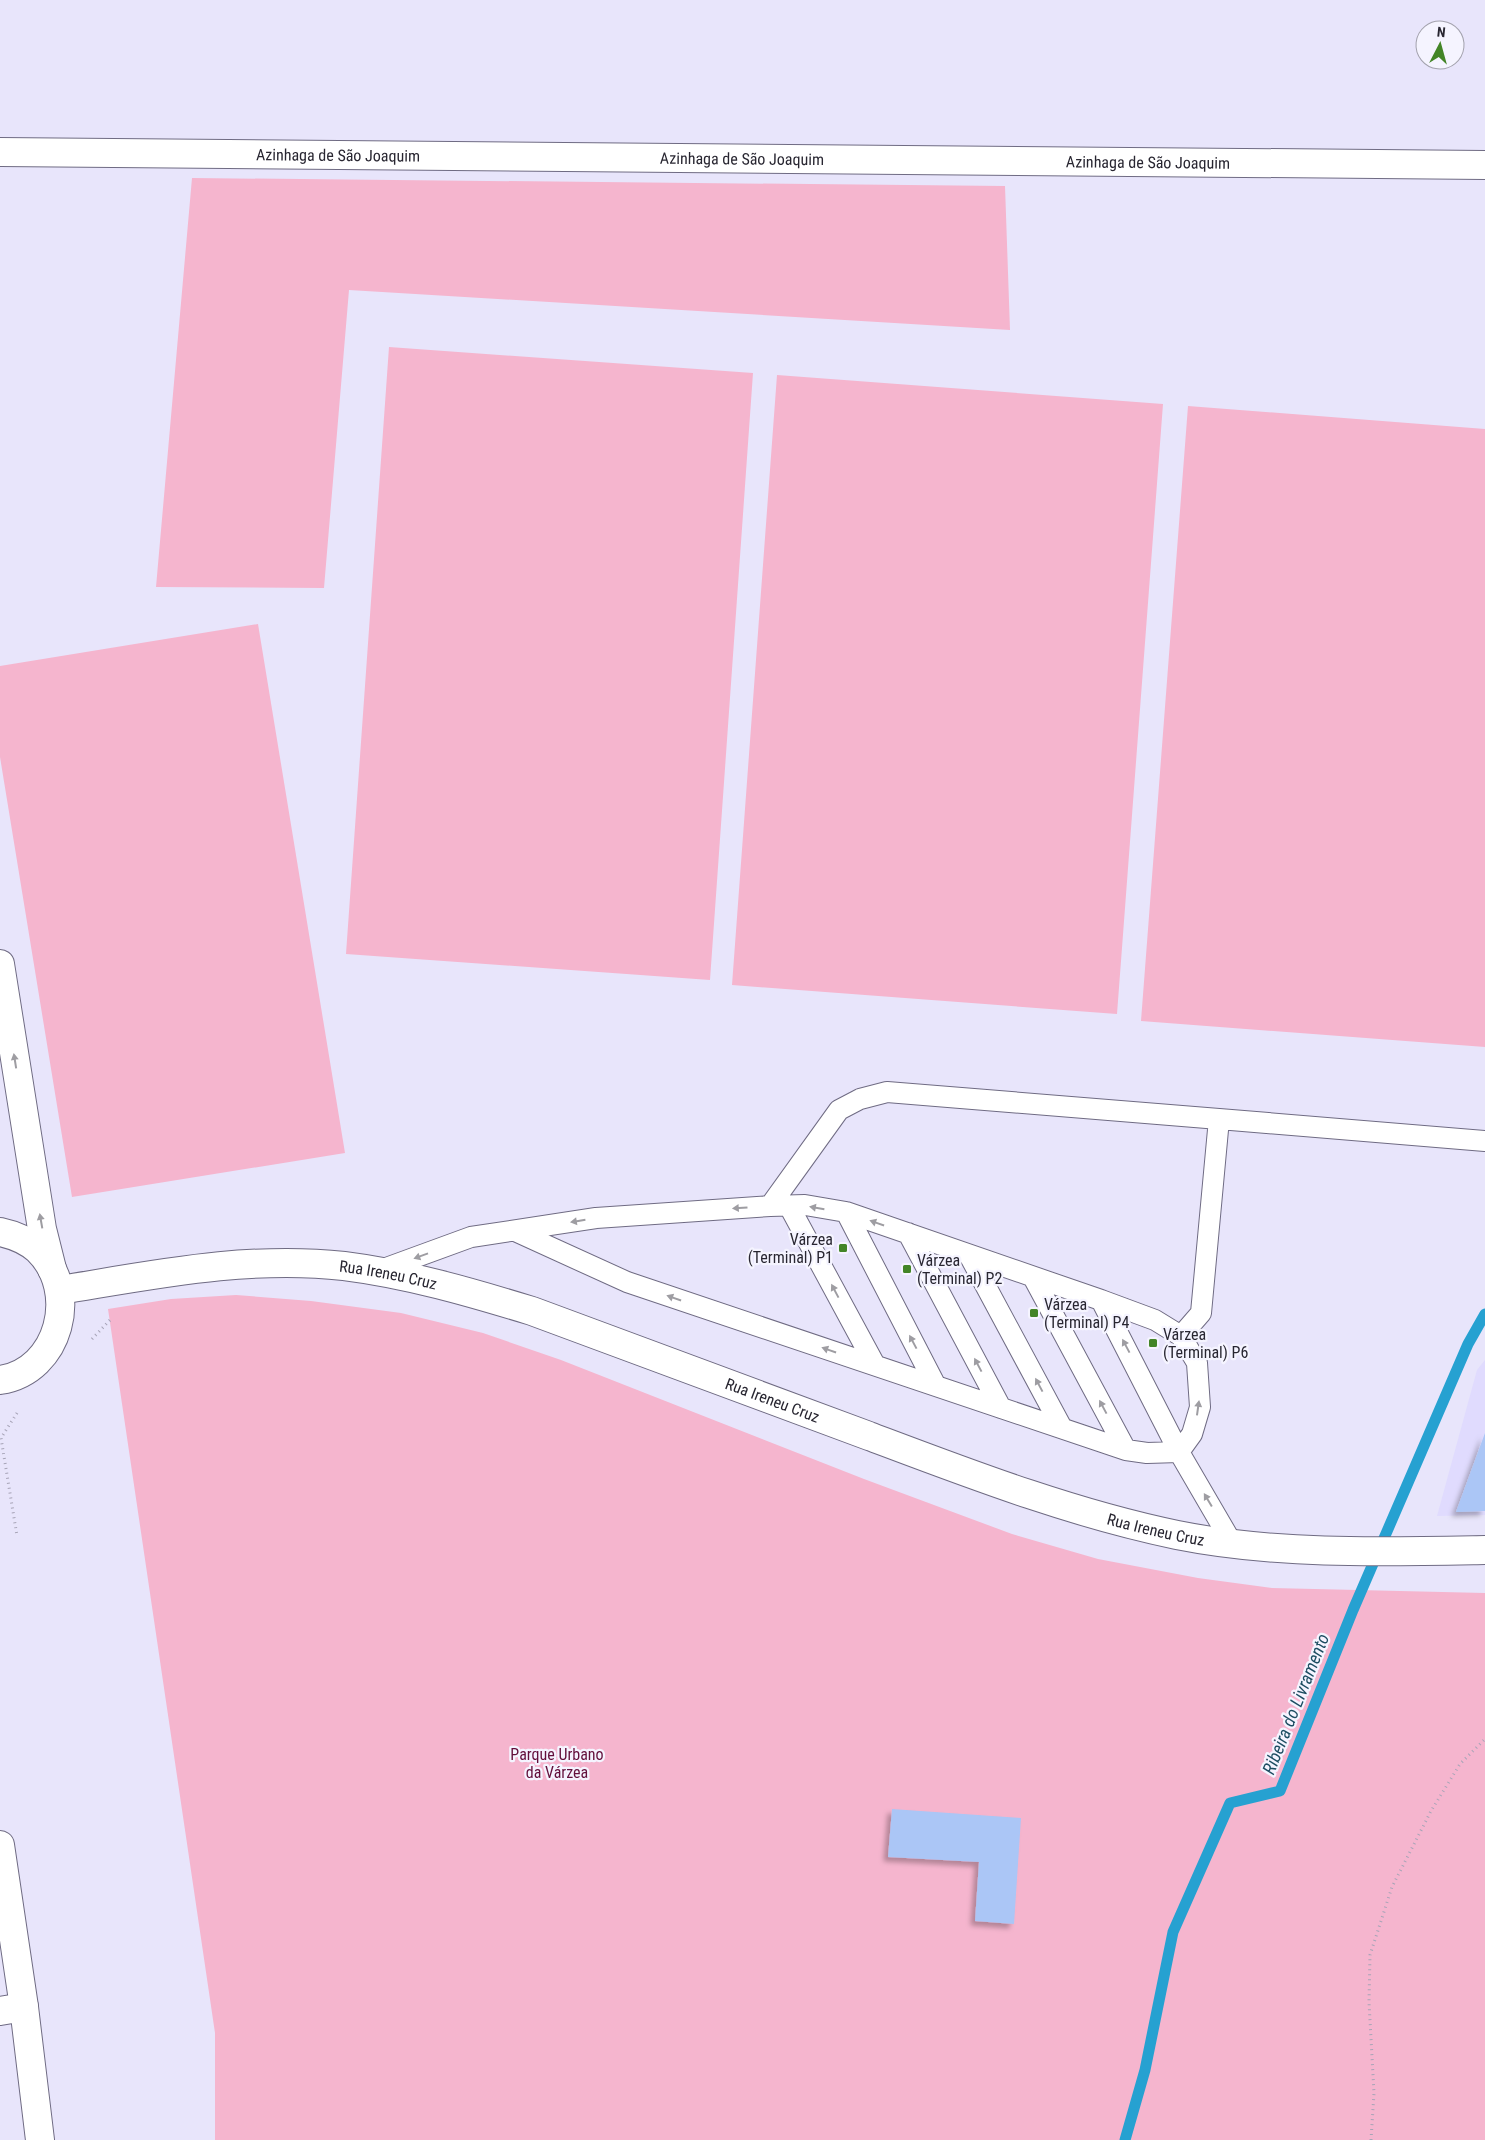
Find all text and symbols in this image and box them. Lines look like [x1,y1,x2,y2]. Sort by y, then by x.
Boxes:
north arrow [1415,20,1465,70]
text: N [1436,24,1446,40]
street label: Azinhaga de São Joaquim [256,145,420,166]
street label: Azinhaga de São Joaquim [660,149,824,169]
street label: Azinhaga de São Joaquim [1066,152,1230,173]
one-way arrow [11,1052,19,1068]
one-way arrow [809,1203,825,1211]
one-way arrow [732,1204,748,1212]
one-way arrow [36,1213,44,1229]
one-way arrow [570,1217,586,1225]
one-way arrow [869,1219,884,1226]
place label: Várzea (Terminal) P1 [748,1230,833,1267]
marker: Várzea (Terminal) P1 [837,1242,849,1254]
place label: Várzea (Terminal) P2 [917,1251,1002,1288]
one-way arrow [413,1253,428,1260]
street label: Rua Ireneu Cruz [338,1257,439,1294]
marker: Várzea (Terminal) P2 [901,1263,913,1275]
one-way arrow [831,1284,839,1299]
one-way arrow [667,1294,682,1301]
place label: Várzea (Terminal) P4 [1044,1295,1129,1332]
marker: Várzea (Terminal) P4 [1028,1307,1040,1319]
place label: Várzea (Terminal) P6 [1163,1325,1248,1362]
one-way arrow [909,1336,918,1349]
marker: Várzea (Terminal) P6 [1147,1337,1159,1349]
one-way arrow [1122,1339,1130,1353]
one-way arrow [821,1345,836,1353]
one-way arrow [974,1357,982,1372]
street label: Rua Ireneu Cruz [723,1374,822,1427]
one-way arrow [1035,1378,1043,1392]
one-way arrow [1099,1400,1107,1414]
one-way arrow [1195,1400,1203,1416]
one-way arrow [1204,1494,1213,1507]
street label: Rua Ireneu Cruz [1105,1509,1206,1550]
water label: Ribeira do Livramento [1258,1630,1333,1777]
park label: Parque Urbano da Várzea [510,1745,604,1782]

